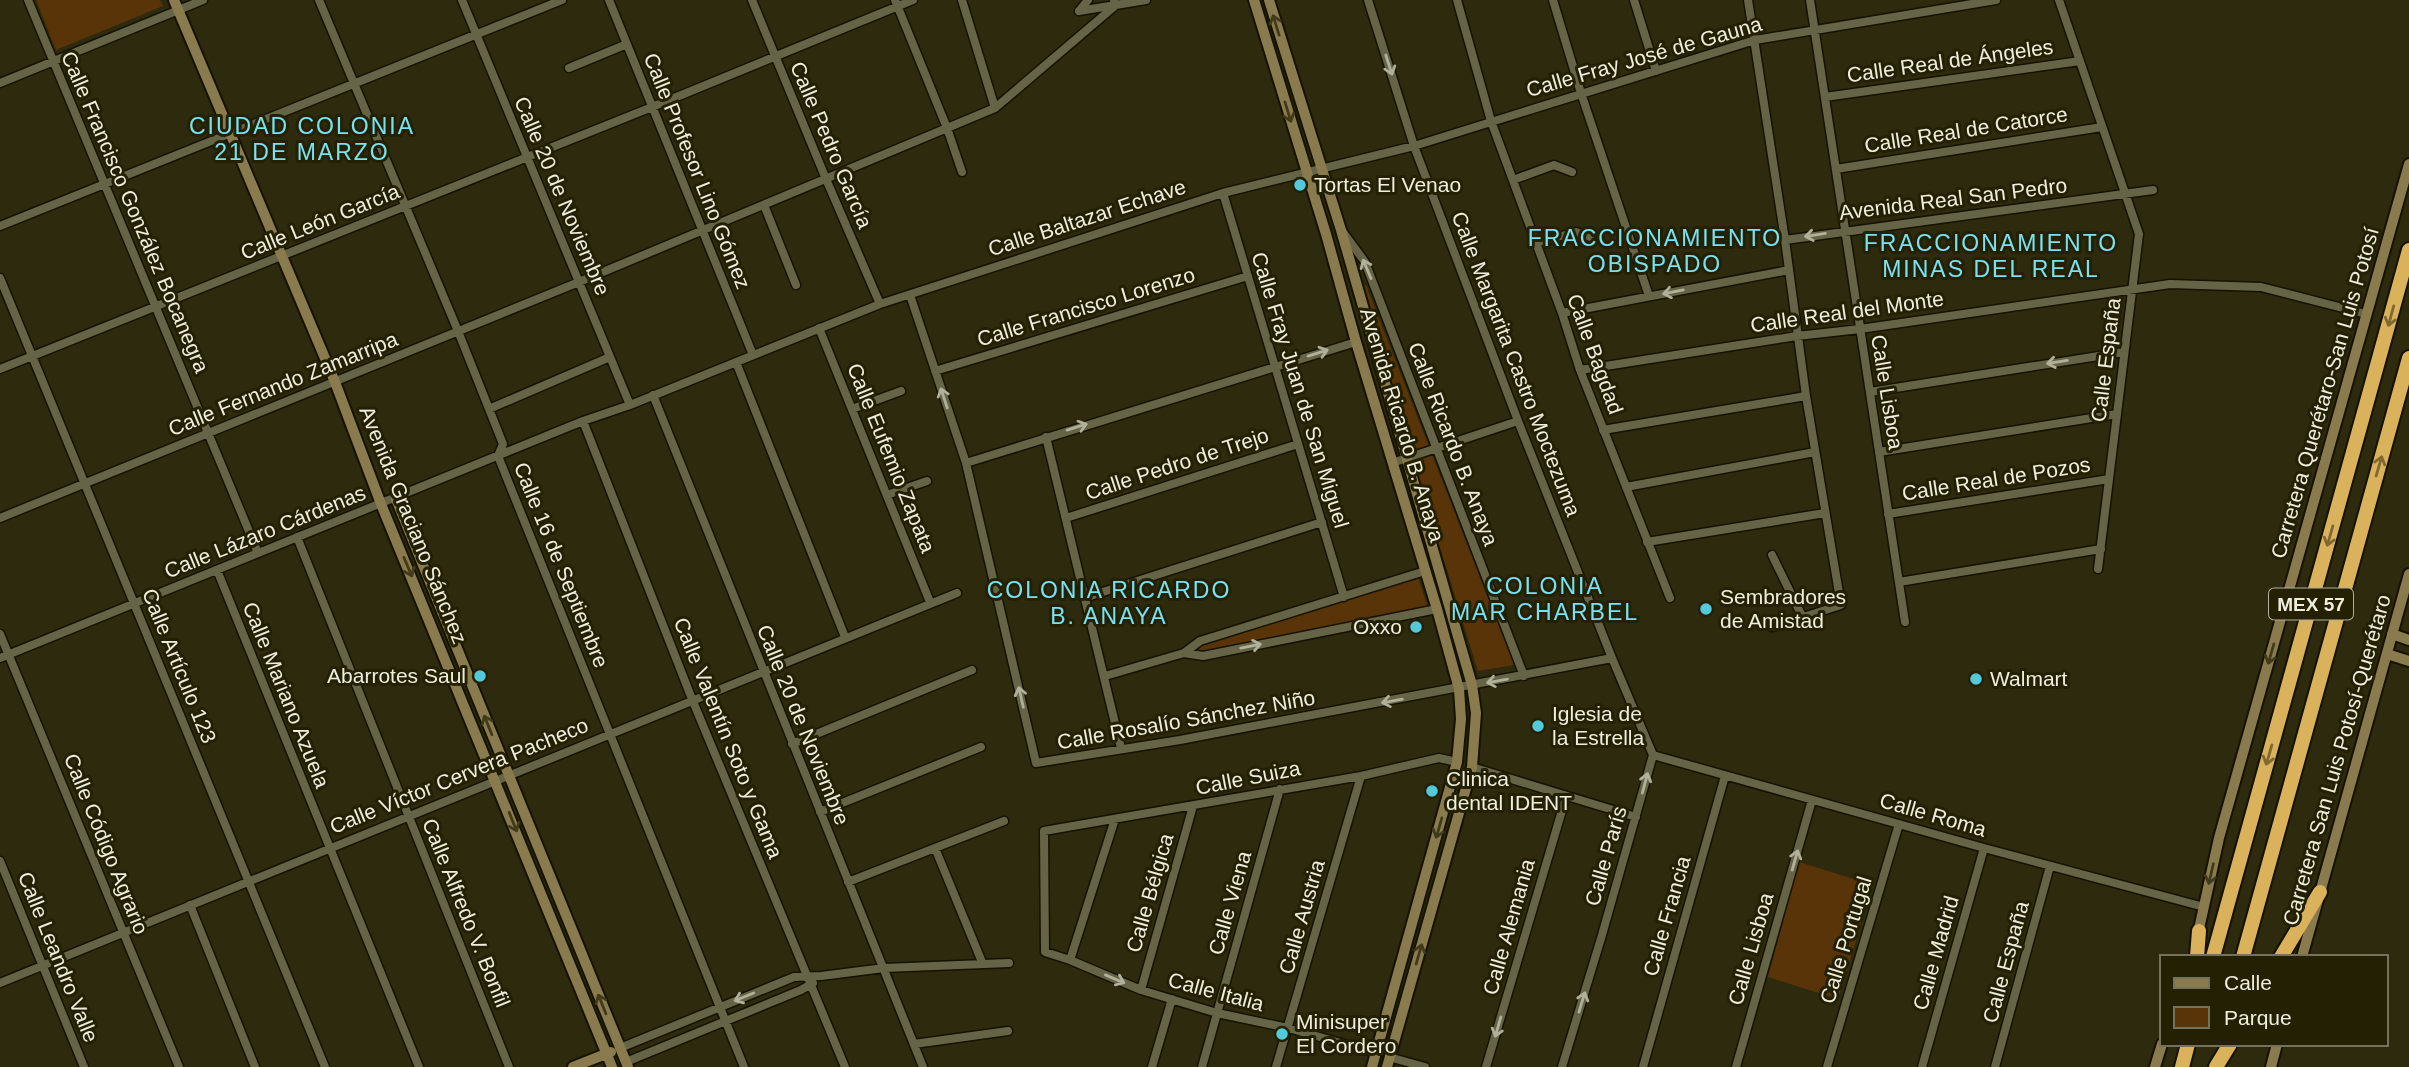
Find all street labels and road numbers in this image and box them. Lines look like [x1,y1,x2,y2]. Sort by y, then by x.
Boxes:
street label: Calle Fray José de Gauna [1523,12,1765,101]
street label: Calle Real de Ángeles [1845,35,2054,86]
street label: Calle Francisco González Bocanegra [57,48,214,376]
street label: Calle Profesor Lino Gómez [640,50,755,292]
street label: Calle Pedro García [786,58,877,232]
street label: Calle 20 de Noviembre [510,93,615,299]
street label: Calle Real de Catorce [1863,102,2069,157]
street label: Avenida Real San Pedro [1838,173,2068,224]
street label: Calle Baltazar Echave [985,175,1189,260]
street label: Calle León García [237,179,403,264]
street label: Calle Margarita Castro Moctezuma [1448,208,1585,520]
street label: Carretera Querétaro-San Luis Potosí [2266,225,2383,561]
street label: Calle Fray Juan de San Miguel [1248,249,1353,531]
street label: Calle Francisco Lorenzo [974,262,1197,351]
street label: Calle Real del Monte [1749,287,1945,336]
street label: Calle Bagdad [1563,291,1628,417]
street label: Calle España [2086,296,2125,423]
street label: Avenida Ricardo B. Anaya [1356,305,1449,545]
street label: Calle Fernando Zamarripa [165,327,401,440]
street label: Calle Lisboa [1867,333,1908,451]
street label: Calle Ricardo B. Anaya [1404,339,1503,549]
street label: Calle Eufemio Zapata [843,360,940,556]
street label: Avenida Graciano Sánchez [355,403,472,647]
street label: Calle Pedro de Trejo [1082,423,1271,504]
street label: Calle Real de Pozos [1900,452,2092,505]
street label: Calle 16 de Septiembre [510,459,613,671]
street label: Calle Lázaro Cárdenas [161,481,369,582]
street label: Calle Artículo 123 [138,585,221,746]
road number: MEX 57 [2269,589,2353,620]
street label: Carretera San Luis Potosí-Querétaro [2278,592,2395,928]
street label: Calle Mariano Azuela [239,599,334,791]
street label: Calle Valentín Soto y Gama [670,614,787,862]
street label: Calle 20 de Noviembre [753,621,854,828]
street label: Calle Rosalío Sánchez Niño [1055,685,1317,754]
street label: Calle Víctor Cervera Pacheco [326,713,591,838]
street label: Calle Código Agrario [60,750,153,937]
street label: Calle Suiza [1194,756,1303,799]
street label: Calle Roma [1877,788,1989,841]
street label: Calle París [1580,803,1631,908]
street label: Calle Alfredo V. Bonfil [418,815,515,1010]
street label: Calle Bélgica [1122,830,1178,955]
street label: Calle Viena [1204,848,1255,957]
street label: Calle Francia [1638,853,1695,978]
street label: Calle Alemania [1478,856,1539,997]
street label: Calle Austria [1274,857,1329,977]
street label: Calle Leandro Valle [14,868,103,1045]
street label: Calle Portugal [1815,873,1876,1006]
street label: Calle Lisboa [1724,890,1778,1008]
street label: Calle Madrid [1908,893,1963,1013]
street label: Calle España [1978,898,2033,1025]
street label: Calle Italia [1166,968,1267,1015]

